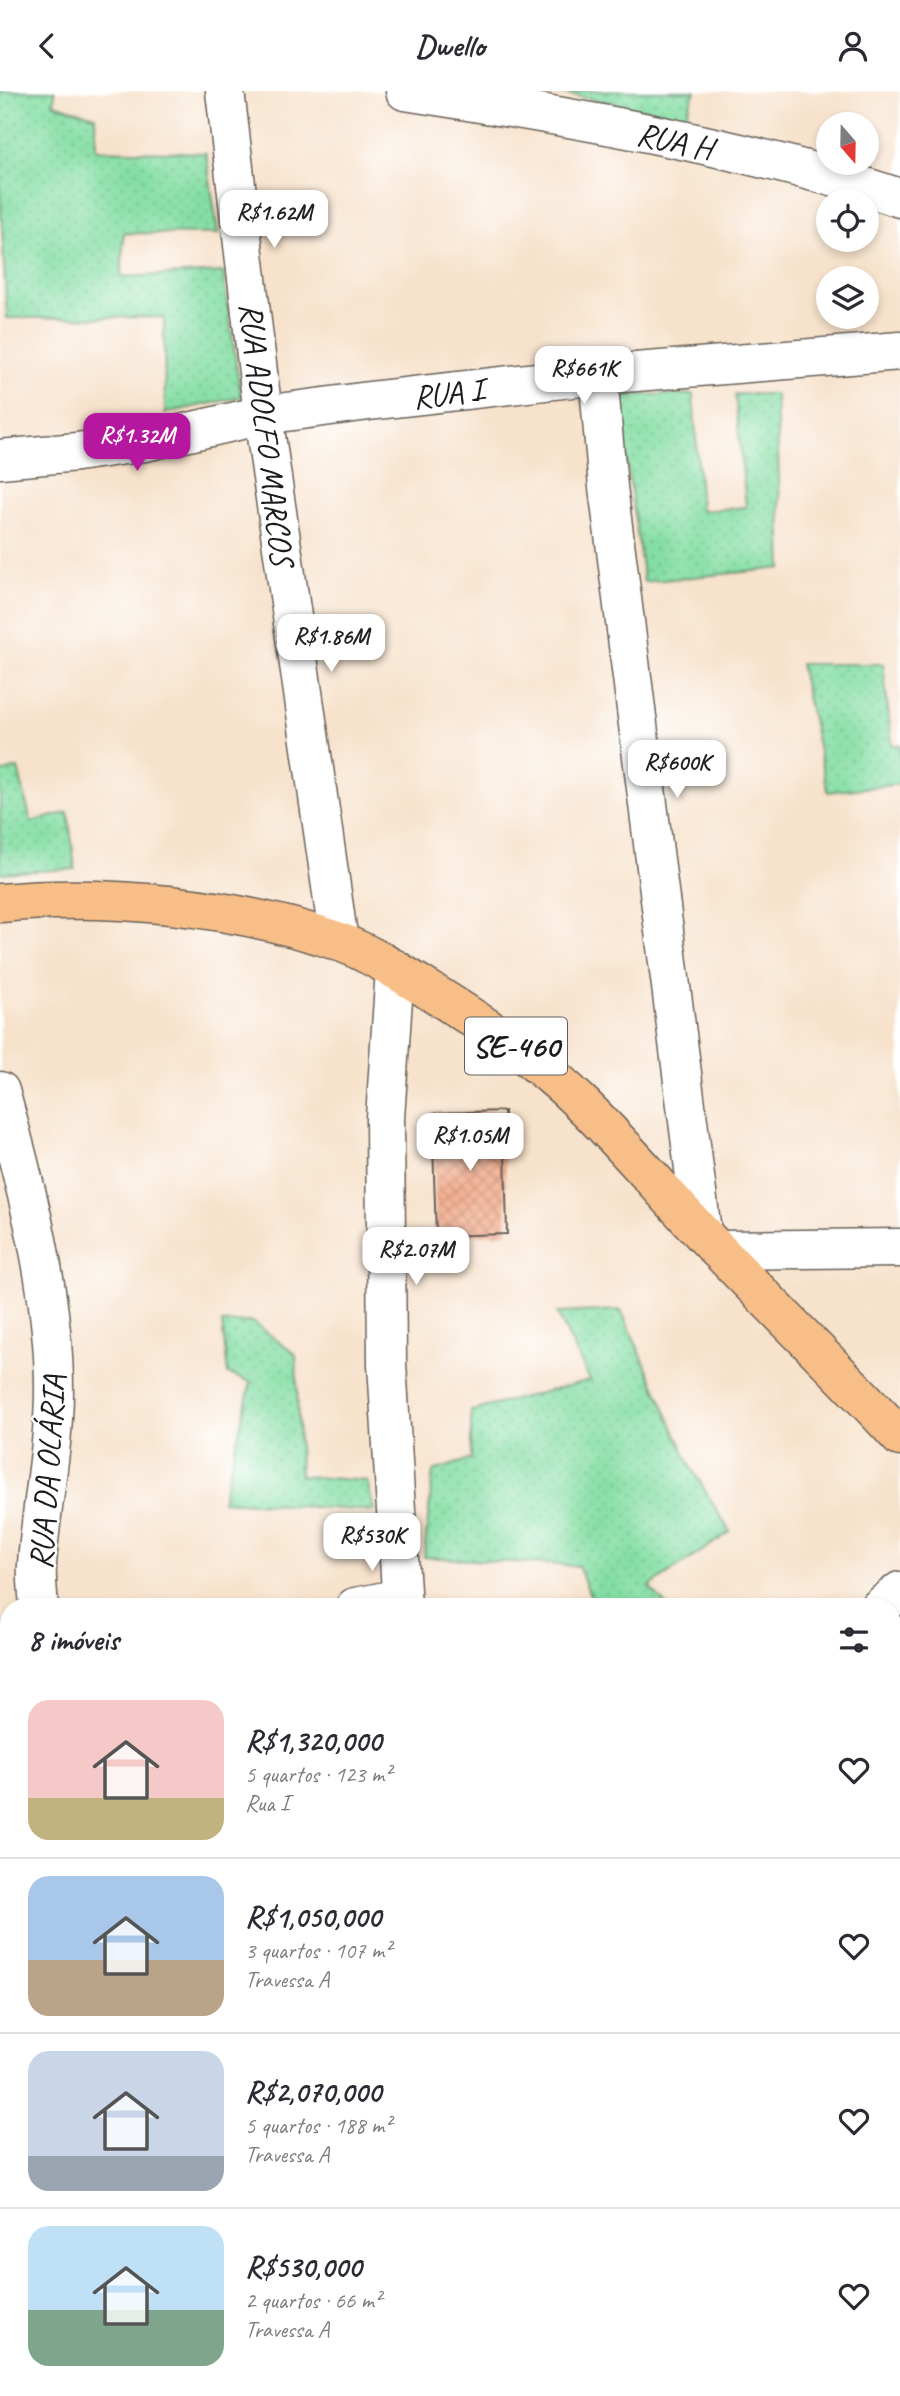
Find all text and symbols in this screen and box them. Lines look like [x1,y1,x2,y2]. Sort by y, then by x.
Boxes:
text: Dwello [415,25,485,66]
icon: back [28,27,66,65]
icon: person [834,27,872,65]
north arrow [816,112,878,175]
map controls [816,112,879,329]
street label: RUA H [633,113,721,170]
button: locate [816,189,879,252]
pin: R$1.62M [209,191,339,250]
text: R$1.62M [236,198,312,227]
button: layers [816,266,879,329]
street label: RUA ADOLFO MARCOS [230,300,304,572]
pin: R$661K [527,347,641,406]
text: R$661K [551,354,617,383]
street label: RUA I [410,367,493,418]
pin: R$1.32M [72,413,202,473]
text: R$1.32M [99,421,175,450]
pin: R$1.86M [266,615,396,674]
text: R$1.86M [293,622,369,651]
pin: R$600K [620,741,734,800]
text: R$600K [644,748,710,777]
road number: SE-460 [465,1017,567,1075]
pin: R$1.05M [405,1114,535,1173]
text: R$1.05M [433,1121,507,1150]
pin: R$2.07M [351,1227,481,1287]
text: R$2.07M [378,1235,454,1264]
street label: RUA DA OLÁRIA [19,1372,75,1570]
pin: R$530K [315,1513,429,1573]
text: R$530K [339,1521,405,1550]
text: 8 imóveis [28,1621,119,1659]
icon: filters [835,1621,873,1659]
text: R$1,320,000 [245,1722,381,1760]
icon: home [84,1728,168,1812]
icon: heart [835,1751,873,1789]
text: 5 quartos · 123 m² [245,1760,391,1789]
text: Rua I [245,1789,289,1818]
text: R$1,050,000 [245,1898,381,1936]
icon: home [84,1904,168,1988]
icon: heart [835,1927,873,1965]
text: 3 quartos · 107 m² [245,1936,391,1965]
text: Travessa A [245,1965,329,1994]
text: R$2,070,000 [245,2073,381,2111]
icon: home [84,2079,168,2163]
icon: heart [835,2102,873,2140]
text: 5 quartos · 188 m² [245,2111,391,2140]
text: Travessa A [245,2140,329,2169]
text: R$530,000 [245,2248,361,2286]
icon: home [84,2254,168,2338]
icon: heart [835,2277,873,2315]
text: 2 quartos · 66 m² [245,2286,381,2315]
text: Travessa A [245,2315,329,2344]

